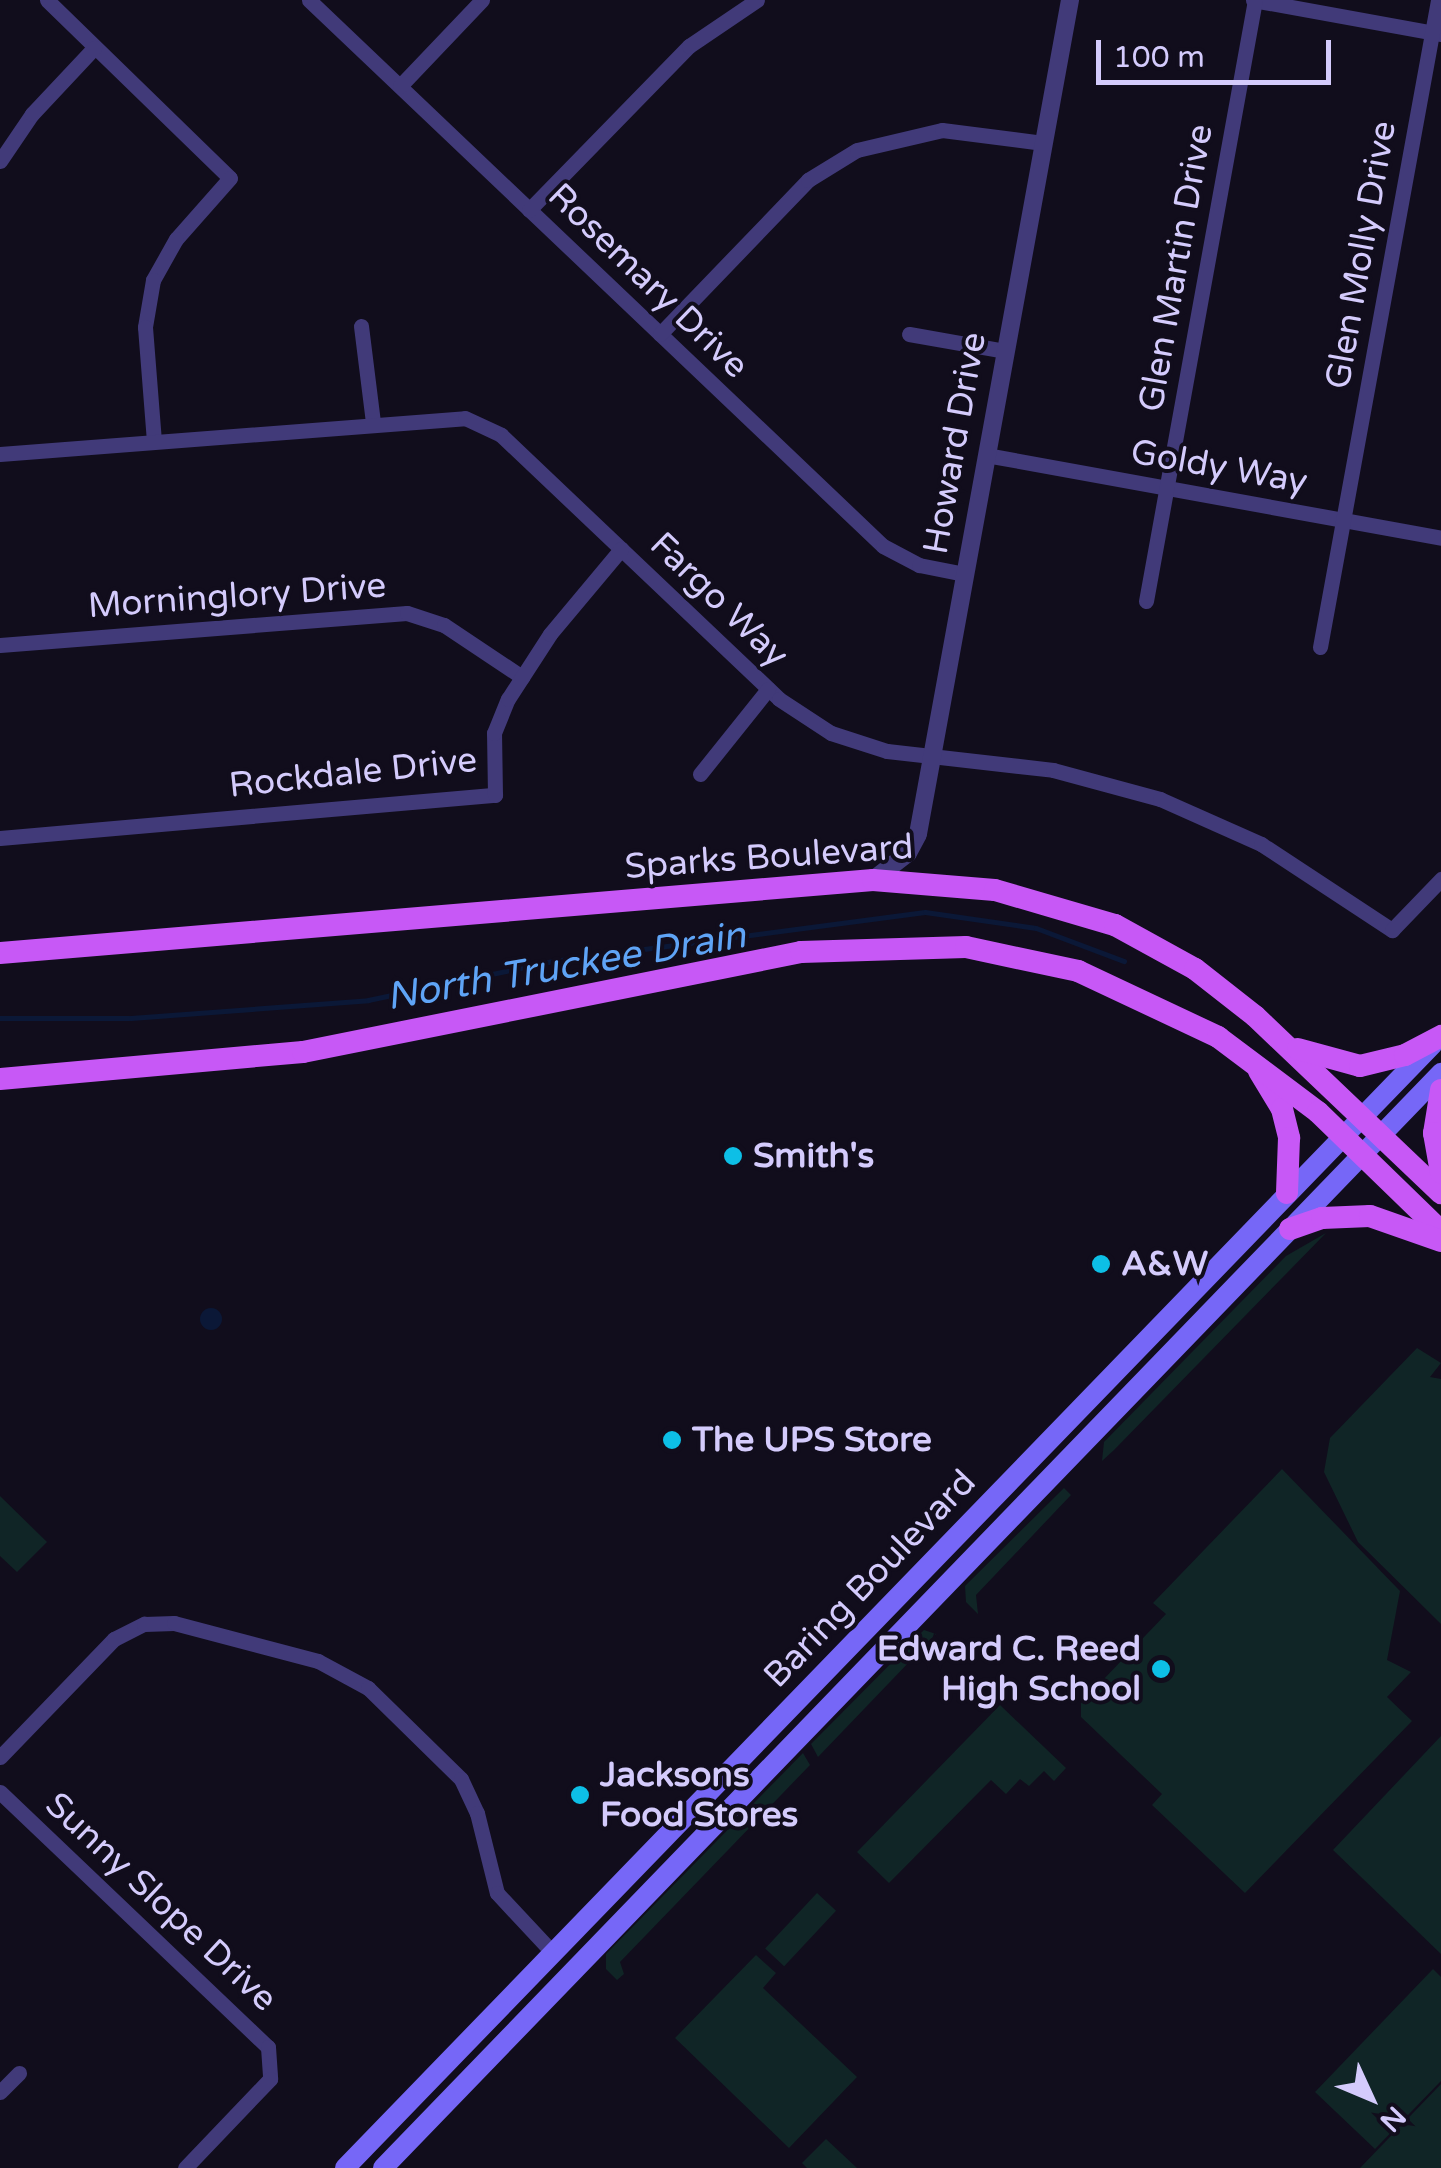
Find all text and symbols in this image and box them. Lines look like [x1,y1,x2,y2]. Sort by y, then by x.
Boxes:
scale bar [1101,20,1336,82]
text: 100 m [1113,39,1205,76]
street label: Glen Molly Drive [1317,118,1405,392]
street label: Glen Martin Drive [1130,121,1222,415]
street label: Rosemary Drive [539,175,757,387]
street label: Howard Drive [915,329,995,557]
street label: Goldy Way [1127,431,1311,503]
street label: Fargo Way [641,524,797,676]
street label: Morninglory Drive [86,565,388,627]
street label: Rockdale Drive [227,739,479,807]
street label: Sparks Boulevard [623,826,915,888]
water label: North Truckee Drain [383,913,749,1021]
place label: Smith's [753,1135,874,1177]
marker: Smith's [722,1145,744,1167]
place label: A&W [1121,1243,1208,1285]
marker: A&W [1090,1253,1112,1275]
place label: The UPS Store [692,1419,932,1461]
marker: The UPS Store [661,1429,683,1451]
street label: Baring Boulevard [755,1461,985,1697]
place label: Edward C. Reed High School [877,1628,1141,1710]
marker: Edward C. Reed High School [1150,1658,1172,1680]
place label: Jacksons Food Stores [600,1754,798,1836]
street label: Sunny Slope Drive [37,1784,285,2020]
marker: Jacksons Food Stores [569,1784,591,1806]
north arrow [1321,2048,1421,2148]
text: N [1373,2099,1413,2139]

